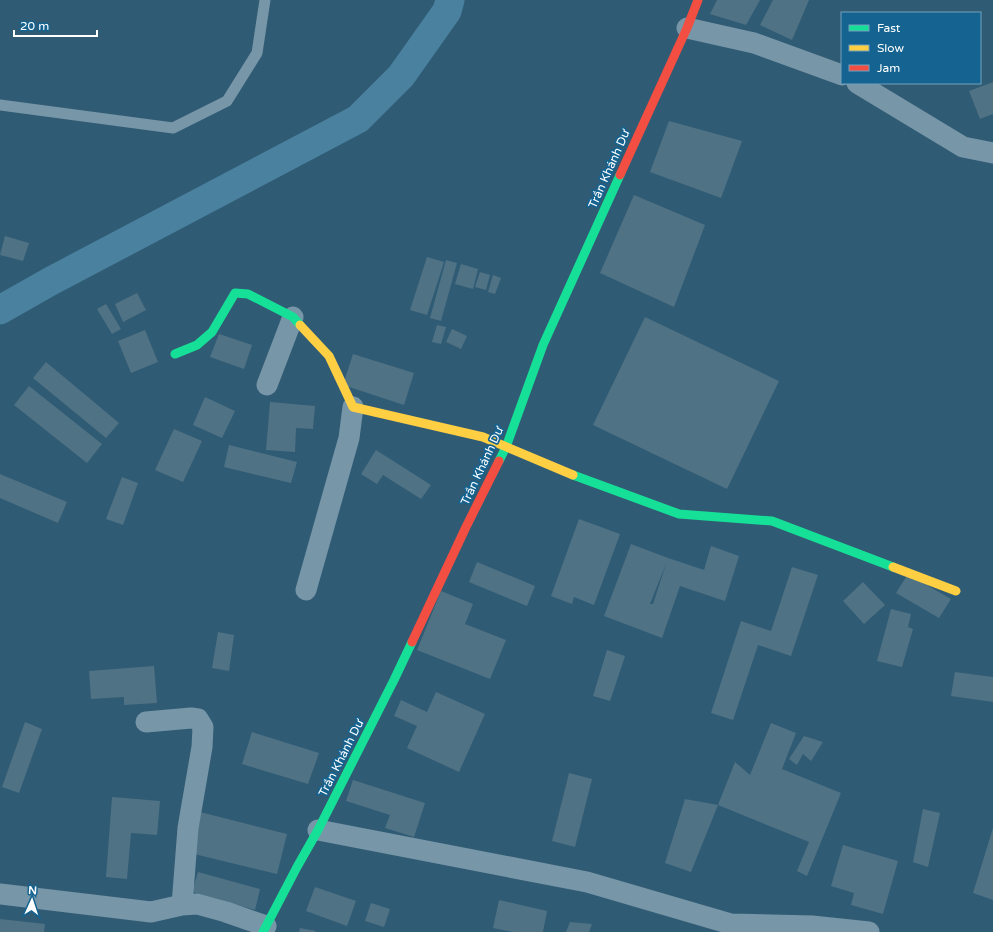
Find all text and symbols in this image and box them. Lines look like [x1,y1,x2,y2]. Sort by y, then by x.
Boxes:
scale bar [14,12,97,38]
legend [841,12,981,84]
text: 20 m [20,19,49,33]
text: Fast [877,21,901,35]
text: Slow [877,41,904,55]
text: Jam [877,61,900,75]
street label: Trần Khánh Dư [585,126,633,210]
street label: Trần Khánh Dư [458,423,507,507]
street label: Trần Khánh Dư [316,716,367,799]
north arrow [12,880,52,920]
text: N [28,884,37,897]

